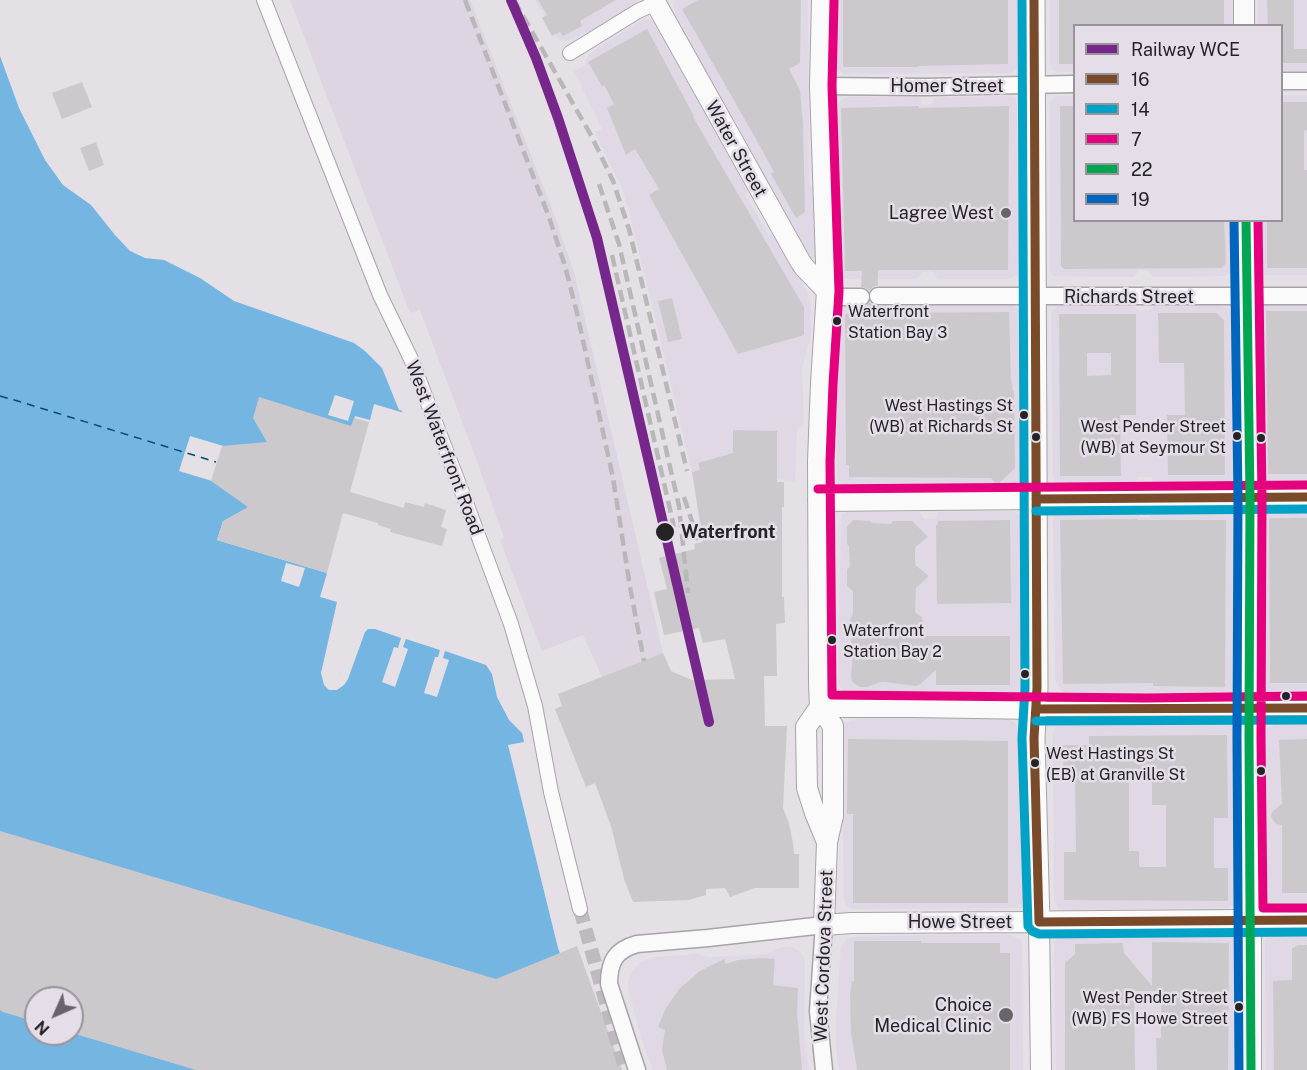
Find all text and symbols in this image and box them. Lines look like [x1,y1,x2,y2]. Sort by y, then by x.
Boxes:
legend [1073,24,1283,222]
text: Railway WCE [1131,39,1240,60]
text: 16 [1131,69,1150,90]
street label: Homer Street [890,75,1004,97]
street label: Water Street [701,97,771,201]
text: 14 [1131,99,1150,120]
text: 7 [1131,129,1142,150]
text: 22 [1131,159,1152,180]
text: 19 [1131,189,1150,210]
place label: Lagree West [889,202,994,224]
marker: Lagree West [999,206,1013,220]
street label: Richards Street [1064,286,1194,308]
place label: Waterfront Station Bay 3 [848,302,947,340]
marker: Waterfront Station Bay 3 [831,315,843,327]
street label: West Waterfront Road [401,358,487,538]
place label: West Hastings St (WB) at Richards St [869,396,1013,434]
marker: West Hastings St (WB) at Richards St [1018,409,1030,421]
place label: West Pender Street (WB) at Seymour St [1081,417,1226,455]
marker: West Pender Street (WB) at Seymour St [1231,430,1243,442]
unlabelled marker [1030,431,1042,443]
unlabelled marker [1255,432,1267,444]
marker: Waterfront [654,521,676,543]
place label: Waterfront [681,521,775,543]
place label: Waterfront Station Bay 2 [843,621,942,659]
marker: Waterfront Station Bay 2 [826,634,838,646]
unlabelled marker [1019,668,1031,680]
unlabelled marker [1280,690,1292,702]
place label: West Hastings St (EB) at Granville St [1046,744,1185,782]
marker: West Hastings St (EB) at Granville St [1029,757,1041,769]
unlabelled marker [1255,765,1267,777]
street label: West Cordova Street [810,869,838,1043]
street label: Howe Street [908,911,1012,933]
north arrow [24,986,84,1046]
place label: West Pender Street (WB) FS Howe Street [1071,988,1228,1026]
place label: Choice Medical Clinic [874,994,992,1036]
marker: West Pender Street (WB) FS Howe Street [1233,1001,1245,1013]
marker: Choice Medical Clinic [997,1006,1015,1024]
text: N [31,1017,53,1039]

